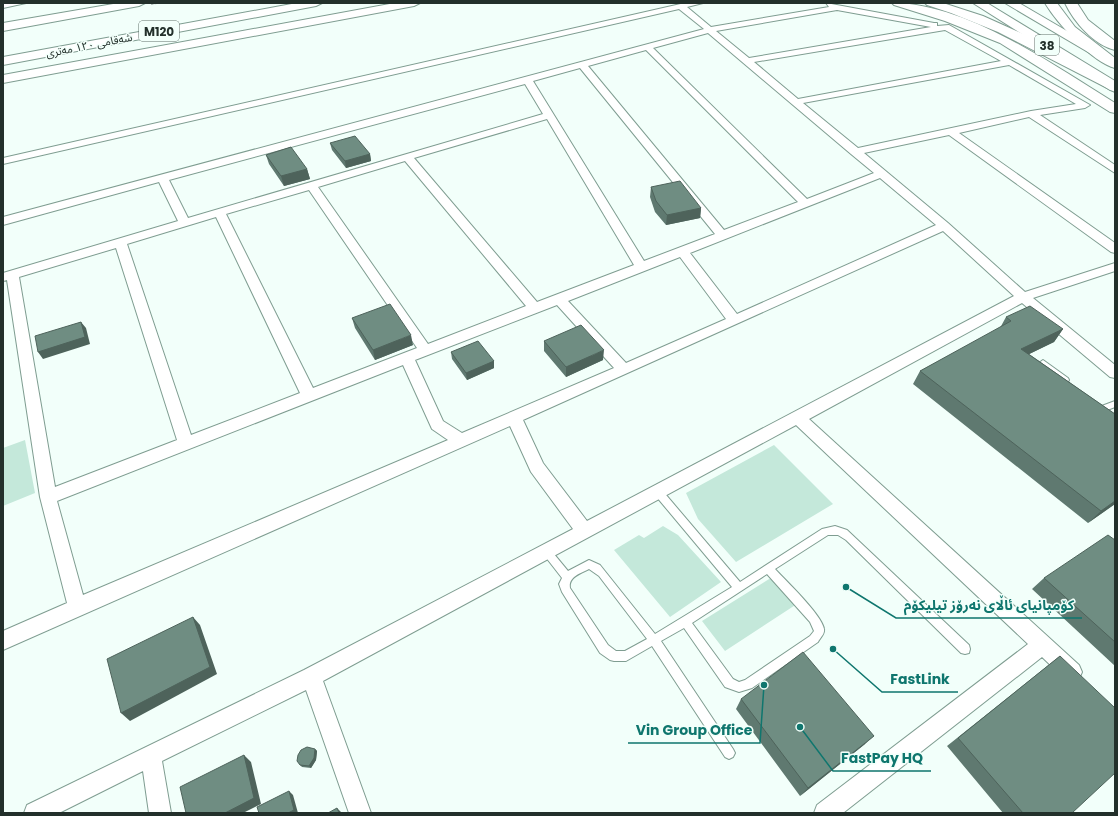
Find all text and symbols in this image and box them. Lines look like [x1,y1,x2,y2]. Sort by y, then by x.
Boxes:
road number: M120 [139,21,179,41]
street label: شەقامی ١٢٠ مەتری [44,29,134,61]
road number: 38 [1035,35,1059,55]
callout: كۆمپانیای ئاڵای نه‌رۆز تیلیكۆم [896,592,1082,618]
text: كۆمپانیای ئاڵای نه‌رۆز تیلیكۆم [904,595,1075,616]
callout: FastLink [882,666,958,692]
text: FastLink [890,669,950,689]
callout: Vin Group Office [628,717,760,743]
text: Vin Group Office [636,720,753,740]
callout: FastPay HQ [833,745,931,771]
text: FastPay HQ [841,748,923,768]

